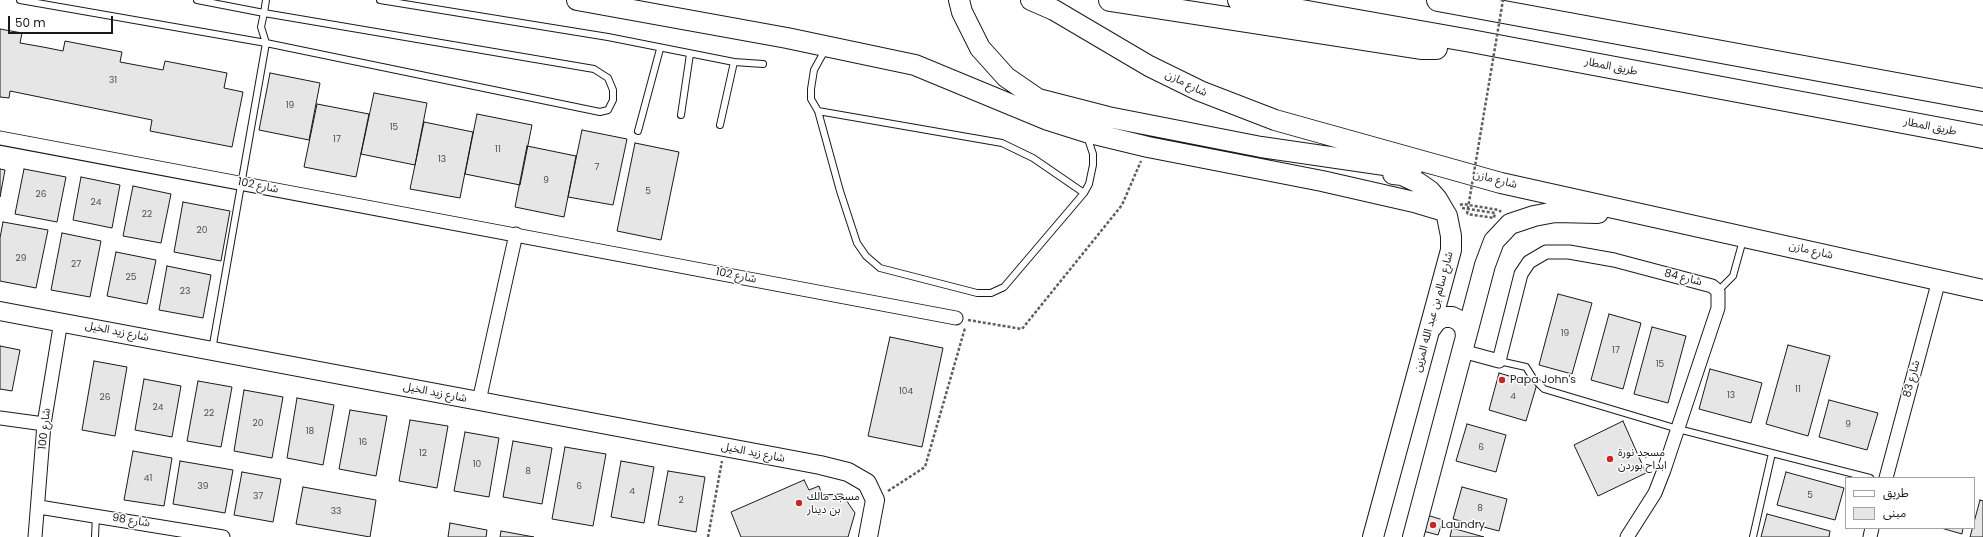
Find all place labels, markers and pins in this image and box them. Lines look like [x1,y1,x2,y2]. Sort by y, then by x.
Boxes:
place label: Papa John's [1510,373,1576,387]
marker: Papa John's [1497,375,1507,385]
place label: مسجد نورة ابداح بوردن [1618,446,1667,472]
marker: مسجد نورة ابداح بوردن [1605,454,1615,464]
place label: مسجد مالك بن دينار [807,490,860,516]
marker: مسجد مالك بن دينار [794,498,804,508]
place label: Laundry [1441,518,1485,532]
marker: Laundry [1428,520,1438,530]

